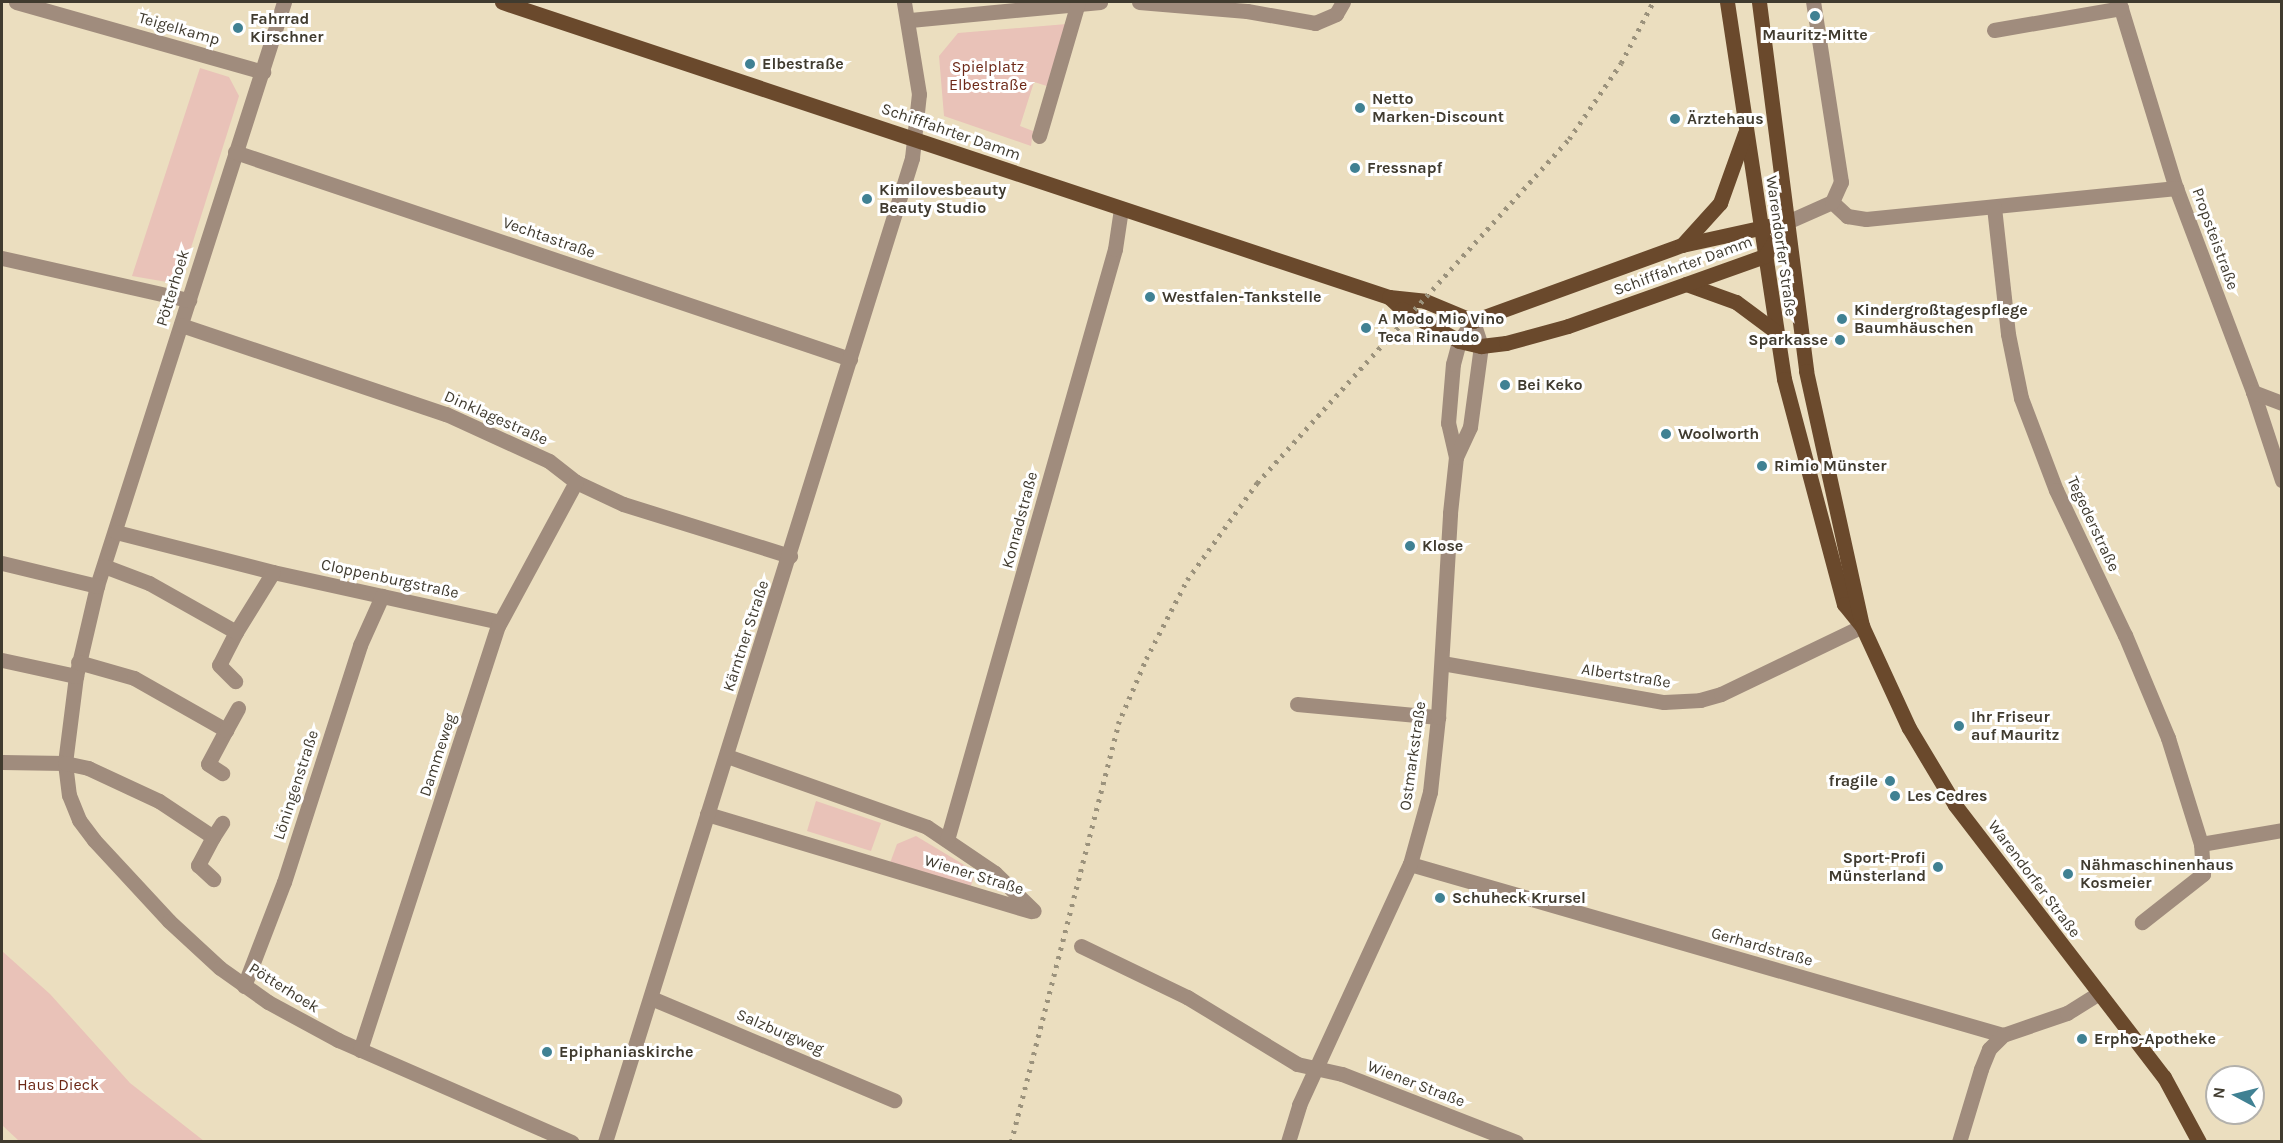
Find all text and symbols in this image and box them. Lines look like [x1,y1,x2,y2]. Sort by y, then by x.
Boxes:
street label: Teigelkamp [136,8,222,50]
place label: Fahrrad Kirschner [250,9,324,47]
marker: Mauritz-Mitte [1808,9,1822,23]
marker: Fahrrad Kirschner [231,21,245,35]
place label: Mauritz-Mitte [1762,25,1868,45]
place label: Elbestraße [762,54,844,74]
marker: Elbestraße [743,57,757,71]
park label: Spielplatz Elbestraße [949,57,1027,95]
place label: Netto Marken-Discount [1372,89,1504,127]
street label: Schifffahrter Damm [879,99,1023,165]
marker: Netto Marken-Discount [1353,101,1367,115]
place label: Ärztehaus [1687,109,1764,129]
marker: Ärztehaus [1668,112,1682,126]
place label: Fressnapf [1367,158,1442,178]
marker: Fressnapf [1348,161,1362,175]
street label: Warendorfer Straße [1762,174,1800,318]
place label: Kimilovesbeauty Beauty Studio [879,180,1006,218]
street label: Propsteistraße [2188,185,2242,293]
marker: Kimilovesbeauty Beauty Studio [860,192,874,206]
street label: Vechtastraße [500,213,598,263]
street label: Schifffahrter Damm [1611,232,1755,300]
street label: Pötterhoek [152,247,194,329]
place label: Westfalen-Tankstelle [1162,287,1322,307]
marker: Westfalen-Tankstelle [1143,290,1157,304]
place label: Kindergroßtagespflege Baumhäuschen [1854,300,2028,338]
place label: A Modo Mio Vino Teca Rinaudo [1378,309,1504,347]
marker: Kindergroßtagespflege Baumhäuschen [1835,312,1849,326]
marker: A Modo Mio Vino Teca Rinaudo [1359,321,1373,335]
place label: Sparkasse [1748,330,1828,350]
marker: Sparkasse [1833,333,1847,347]
place label: Bei Keko [1517,375,1583,395]
marker: Bei Keko [1498,378,1512,392]
street label: Dinklagestraße [441,387,551,449]
place label: Woolworth [1678,424,1759,444]
marker: Woolworth [1659,427,1673,441]
place label: Rimio Münster [1774,456,1887,476]
marker: Rimio Münster [1755,459,1769,473]
street label: Konradstraße [998,470,1042,570]
street label: Tegederstraße [2063,473,2123,575]
place label: Klose [1422,536,1463,556]
marker: Klose [1403,539,1417,553]
street label: Cloppenburgstraße [319,555,461,603]
street label: Kärntner Straße [719,578,773,694]
street label: Albertstraße [1580,659,1672,693]
street label: Ostmarkstraße [1396,700,1430,812]
place label: Ihr Friseur auf Mauritz [1971,707,2059,745]
street label: Dammeweg [416,711,460,799]
marker: Ihr Friseur auf Mauritz [1952,719,1966,733]
street label: Löningenstraße [269,728,323,842]
place label: fragile [1829,771,1878,791]
marker: fragile [1883,774,1897,788]
place label: Les Cedres [1907,786,1988,806]
marker: Les Cedres [1888,789,1902,803]
street label: Warendorfer Straße [1984,817,2084,941]
place label: Sport-Profi Münsterland [1828,848,1926,886]
street label: Wiener Straße [922,851,1026,899]
place label: Nähmaschinenhaus Kosmeier [2080,855,2234,893]
marker: Sport-Profi Münsterland [1931,860,1945,874]
marker: Nähmaschinenhaus Kosmeier [2061,867,2075,881]
place label: Schuheck Krursel [1452,888,1586,908]
marker: Schuheck Krursel [1433,891,1447,905]
street label: Gerhardstraße [1709,923,1815,971]
street label: Pötterhoek [245,959,323,1017]
street label: Salzburgweg [733,1005,827,1059]
place label: Erpho-Apotheke [2094,1029,2216,1049]
marker: Erpho-Apotheke [2075,1032,2089,1046]
place label: Epiphaniaskirche [559,1042,693,1062]
marker: Epiphaniaskirche [540,1045,554,1059]
street label: Wiener Straße [1364,1057,1468,1111]
north arrow [2205,1065,2265,1125]
park label: Haus Dieck [17,1075,99,1095]
text: N [2208,1086,2229,1100]

